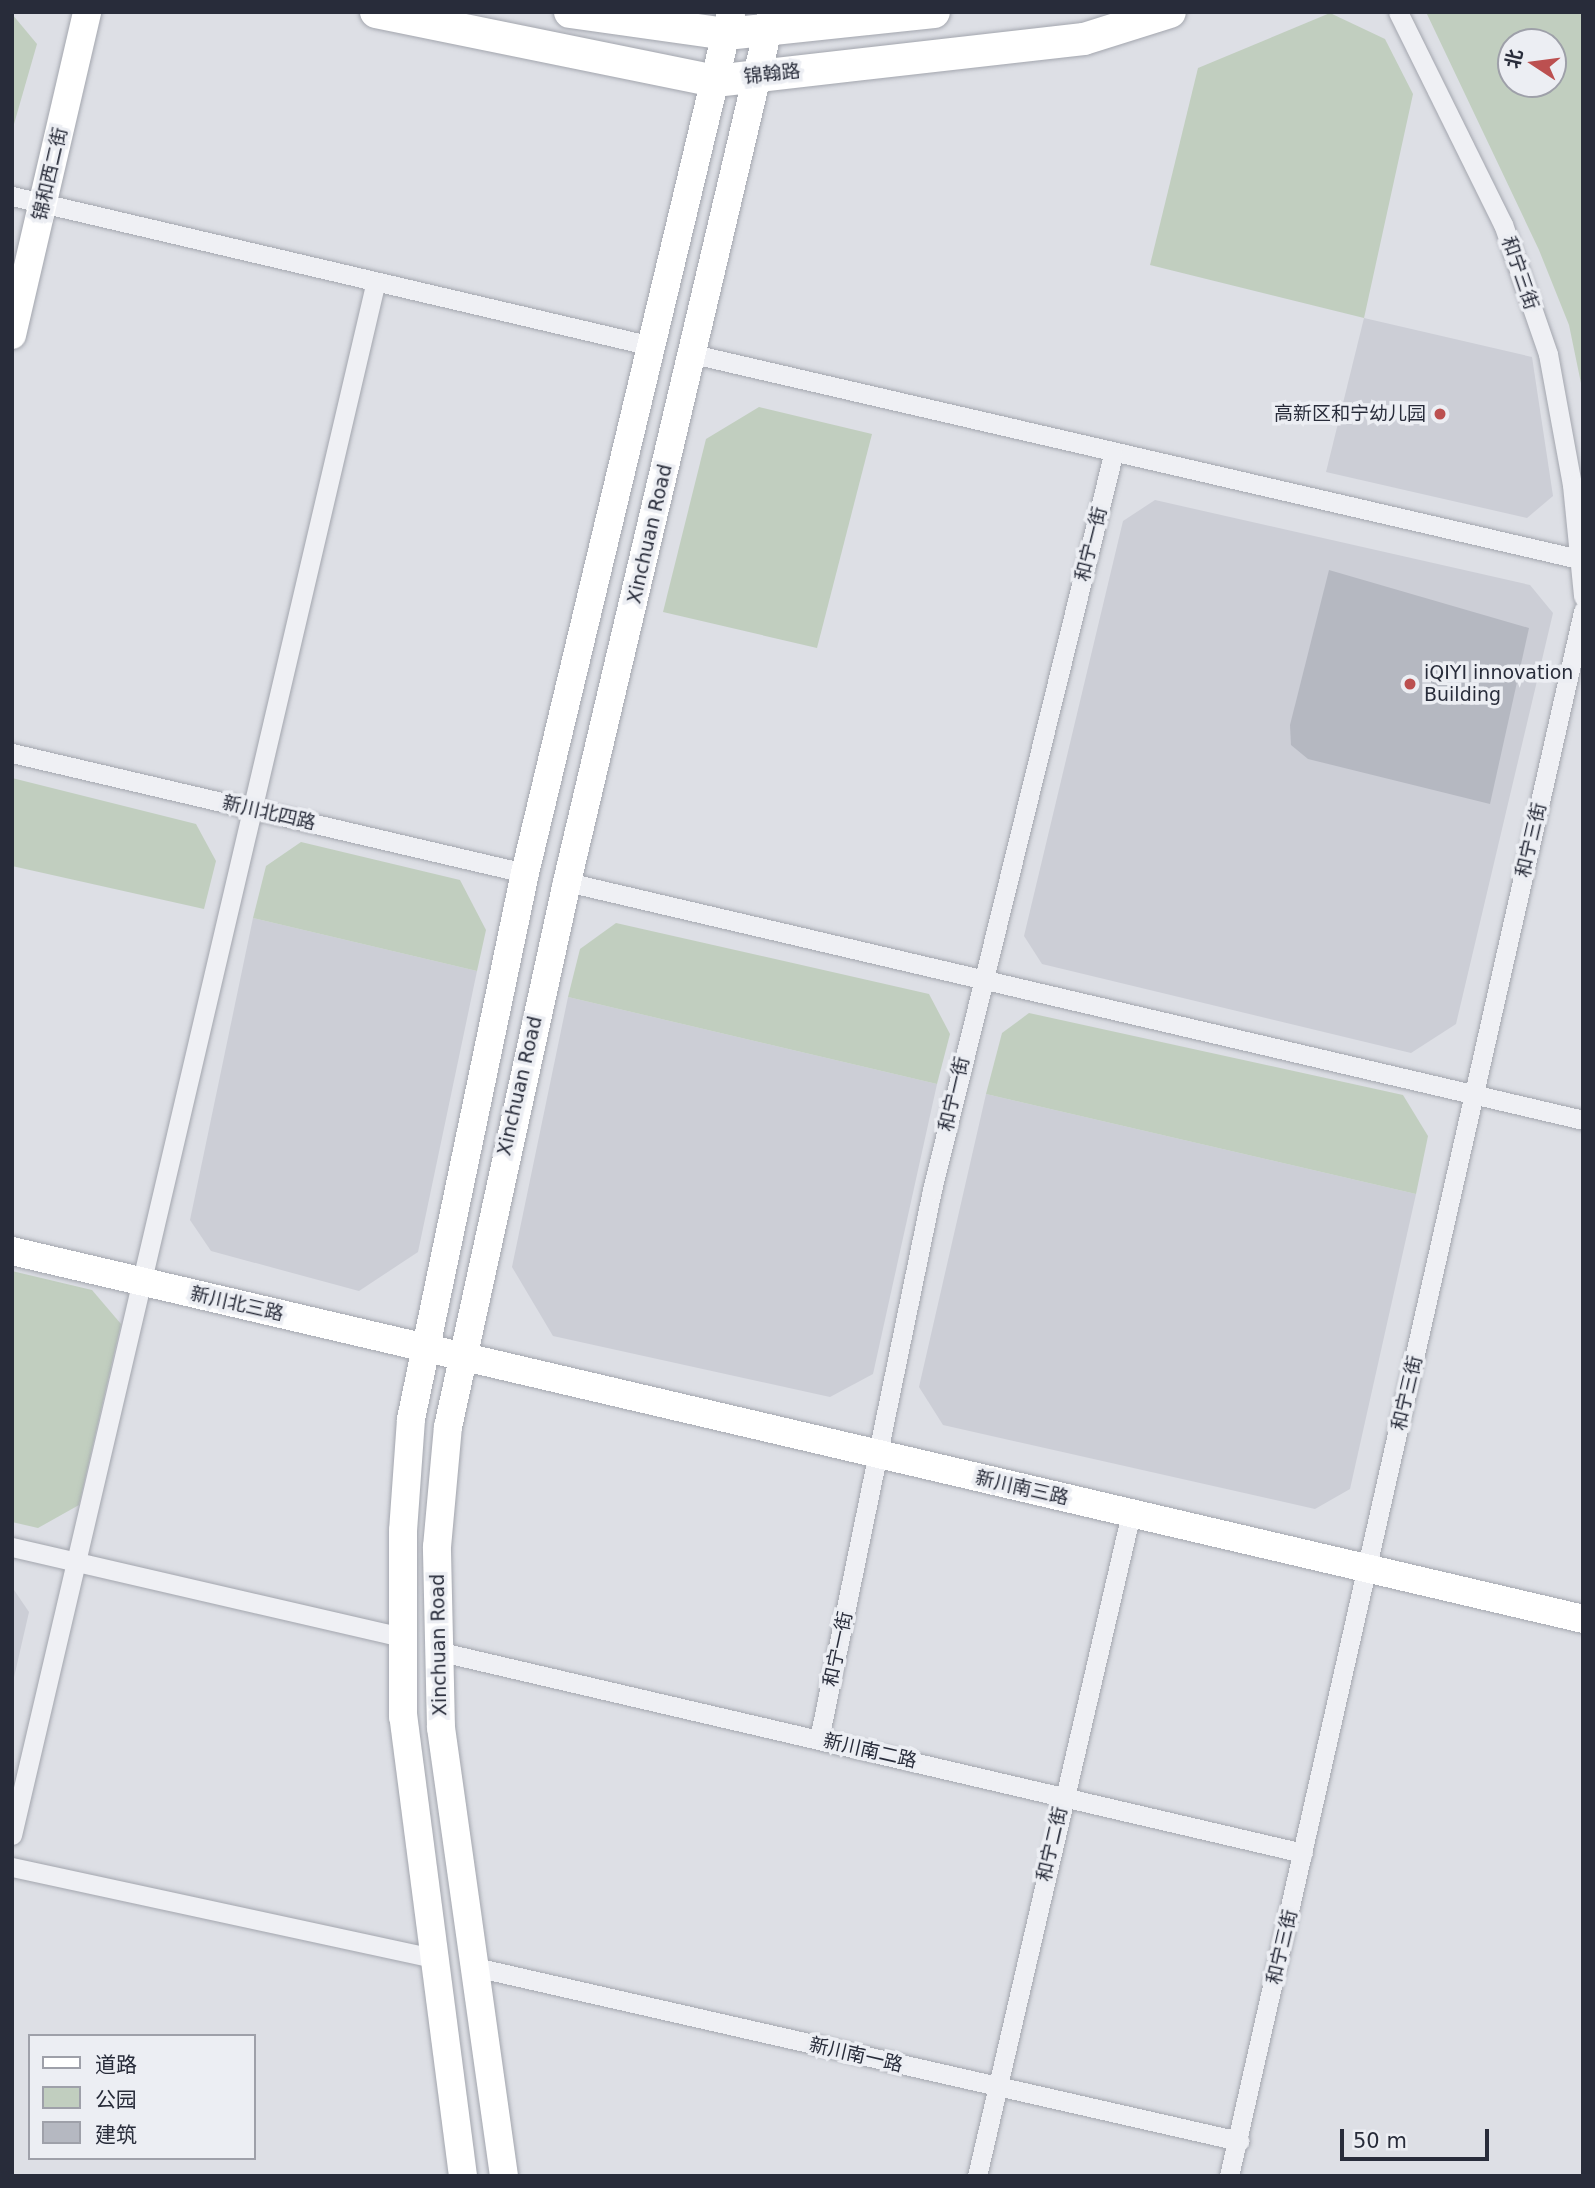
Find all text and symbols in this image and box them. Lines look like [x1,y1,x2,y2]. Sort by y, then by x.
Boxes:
north arrow [1497,28,1567,98]
text: 北 [1501,47,1526,70]
street label: 锦翰路 [742,60,802,88]
street label: 锦和西二街 [28,125,72,223]
street label: 和宁三街 [1497,233,1543,313]
place label: 高新区和宁幼儿园 [1274,403,1426,425]
marker: 高新区和宁幼儿园 [1432,406,1448,422]
street label: Xinchuan Road [623,462,677,606]
street label: 和宁一街 [1071,504,1111,584]
place label: iQIYI innovation Building [1424,662,1573,706]
marker: iQIYI innovation Building [1402,676,1418,692]
street label: 新川北四路 [220,791,318,835]
street label: 和宁三街 [1511,800,1551,880]
street label: Xinchuan Road [493,1014,547,1158]
street label: 和宁一街 [934,1054,974,1134]
street label: 新川北三路 [188,1282,286,1326]
street label: 和宁三街 [1387,1353,1427,1433]
street label: 新川南三路 [973,1466,1071,1510]
street label: Xinchuan Road [426,1574,452,1716]
street label: 和宁一街 [819,1609,857,1689]
street label: 新川南二路 [821,1729,919,1773]
street label: 和宁二街 [1032,1804,1072,1884]
street label: 和宁三街 [1262,1907,1302,1987]
street label: 新川南一路 [807,2033,905,2077]
legend [28,2034,256,2160]
text: 道路 [95,2053,137,2077]
text: 公园 [95,2088,137,2112]
scale bar [1343,2114,1492,2158]
text: 建筑 [95,2123,137,2147]
text: 50 m [1353,2129,1407,2153]

